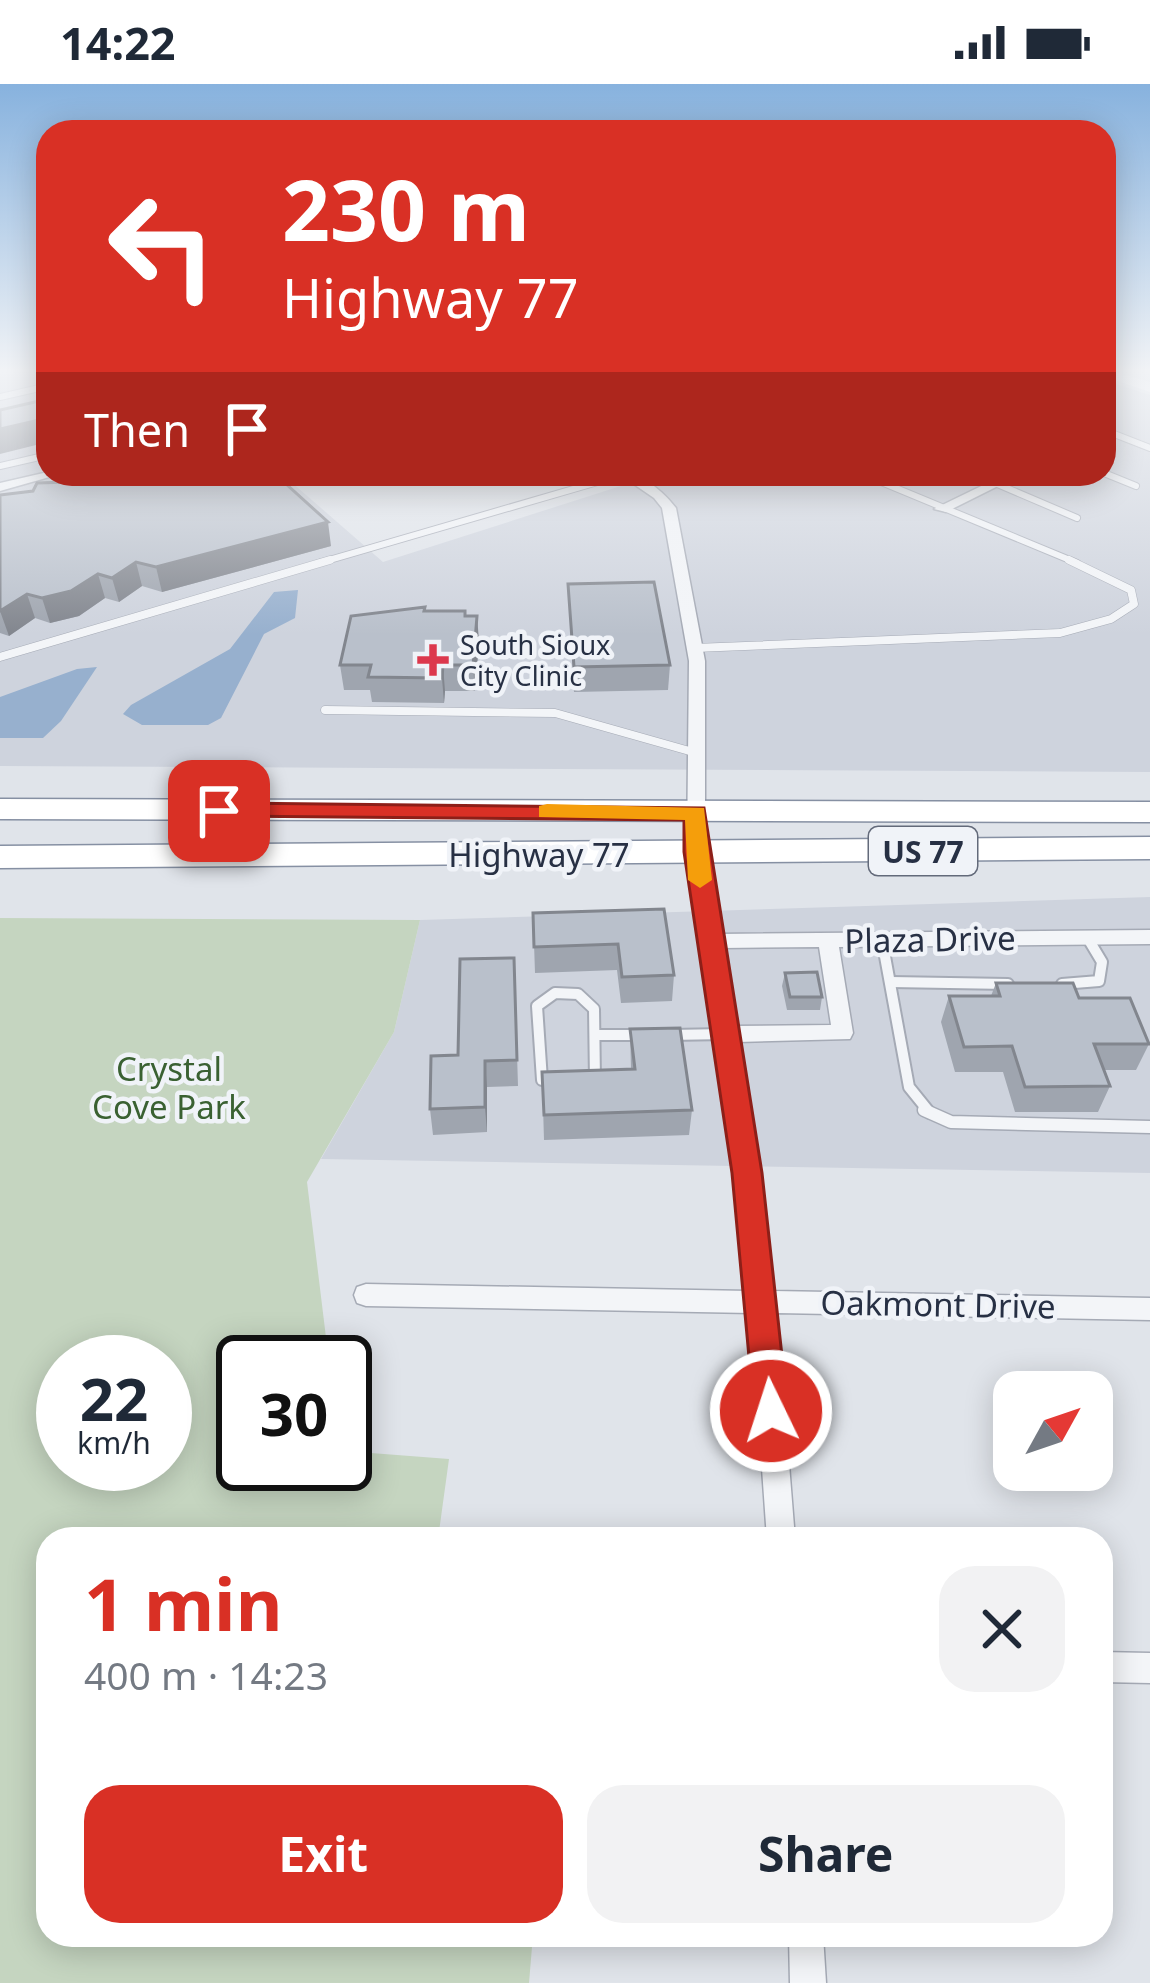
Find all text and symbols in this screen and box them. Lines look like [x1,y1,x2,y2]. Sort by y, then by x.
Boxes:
text: 14:22 [60,12,176,73]
text: 230 m [282,151,530,266]
icon: left [84,168,240,324]
text: Highway 77 [282,260,579,334]
icon: arrive [214,396,280,462]
text: Then [84,399,190,460]
place label: South Sioux City Clinic [460,626,610,694]
marker: South Sioux City Clinic [417,644,449,676]
pin [168,760,270,862]
icon: arrive [186,778,252,844]
road number: US 77 [869,827,977,875]
street label: Highway 77 [448,832,630,877]
street label: Plaza Drive [844,915,1016,963]
park label: Crystal Cove Park [92,1046,246,1129]
street label: Oakmont Drive [820,1279,1056,1329]
speed limit sign: 30 [216,1335,372,1491]
position arrow [708,1348,834,1474]
text: 22 [80,1357,148,1439]
north arrow [993,1371,1113,1491]
map controls [993,1371,1113,1491]
text: km/h [77,1422,151,1463]
text: 1 min [84,1554,282,1652]
button: close [939,1566,1065,1692]
text: 400 m · 14:23 [84,1648,328,1701]
button: Exit [84,1785,563,1923]
button: Share [587,1785,1065,1923]

